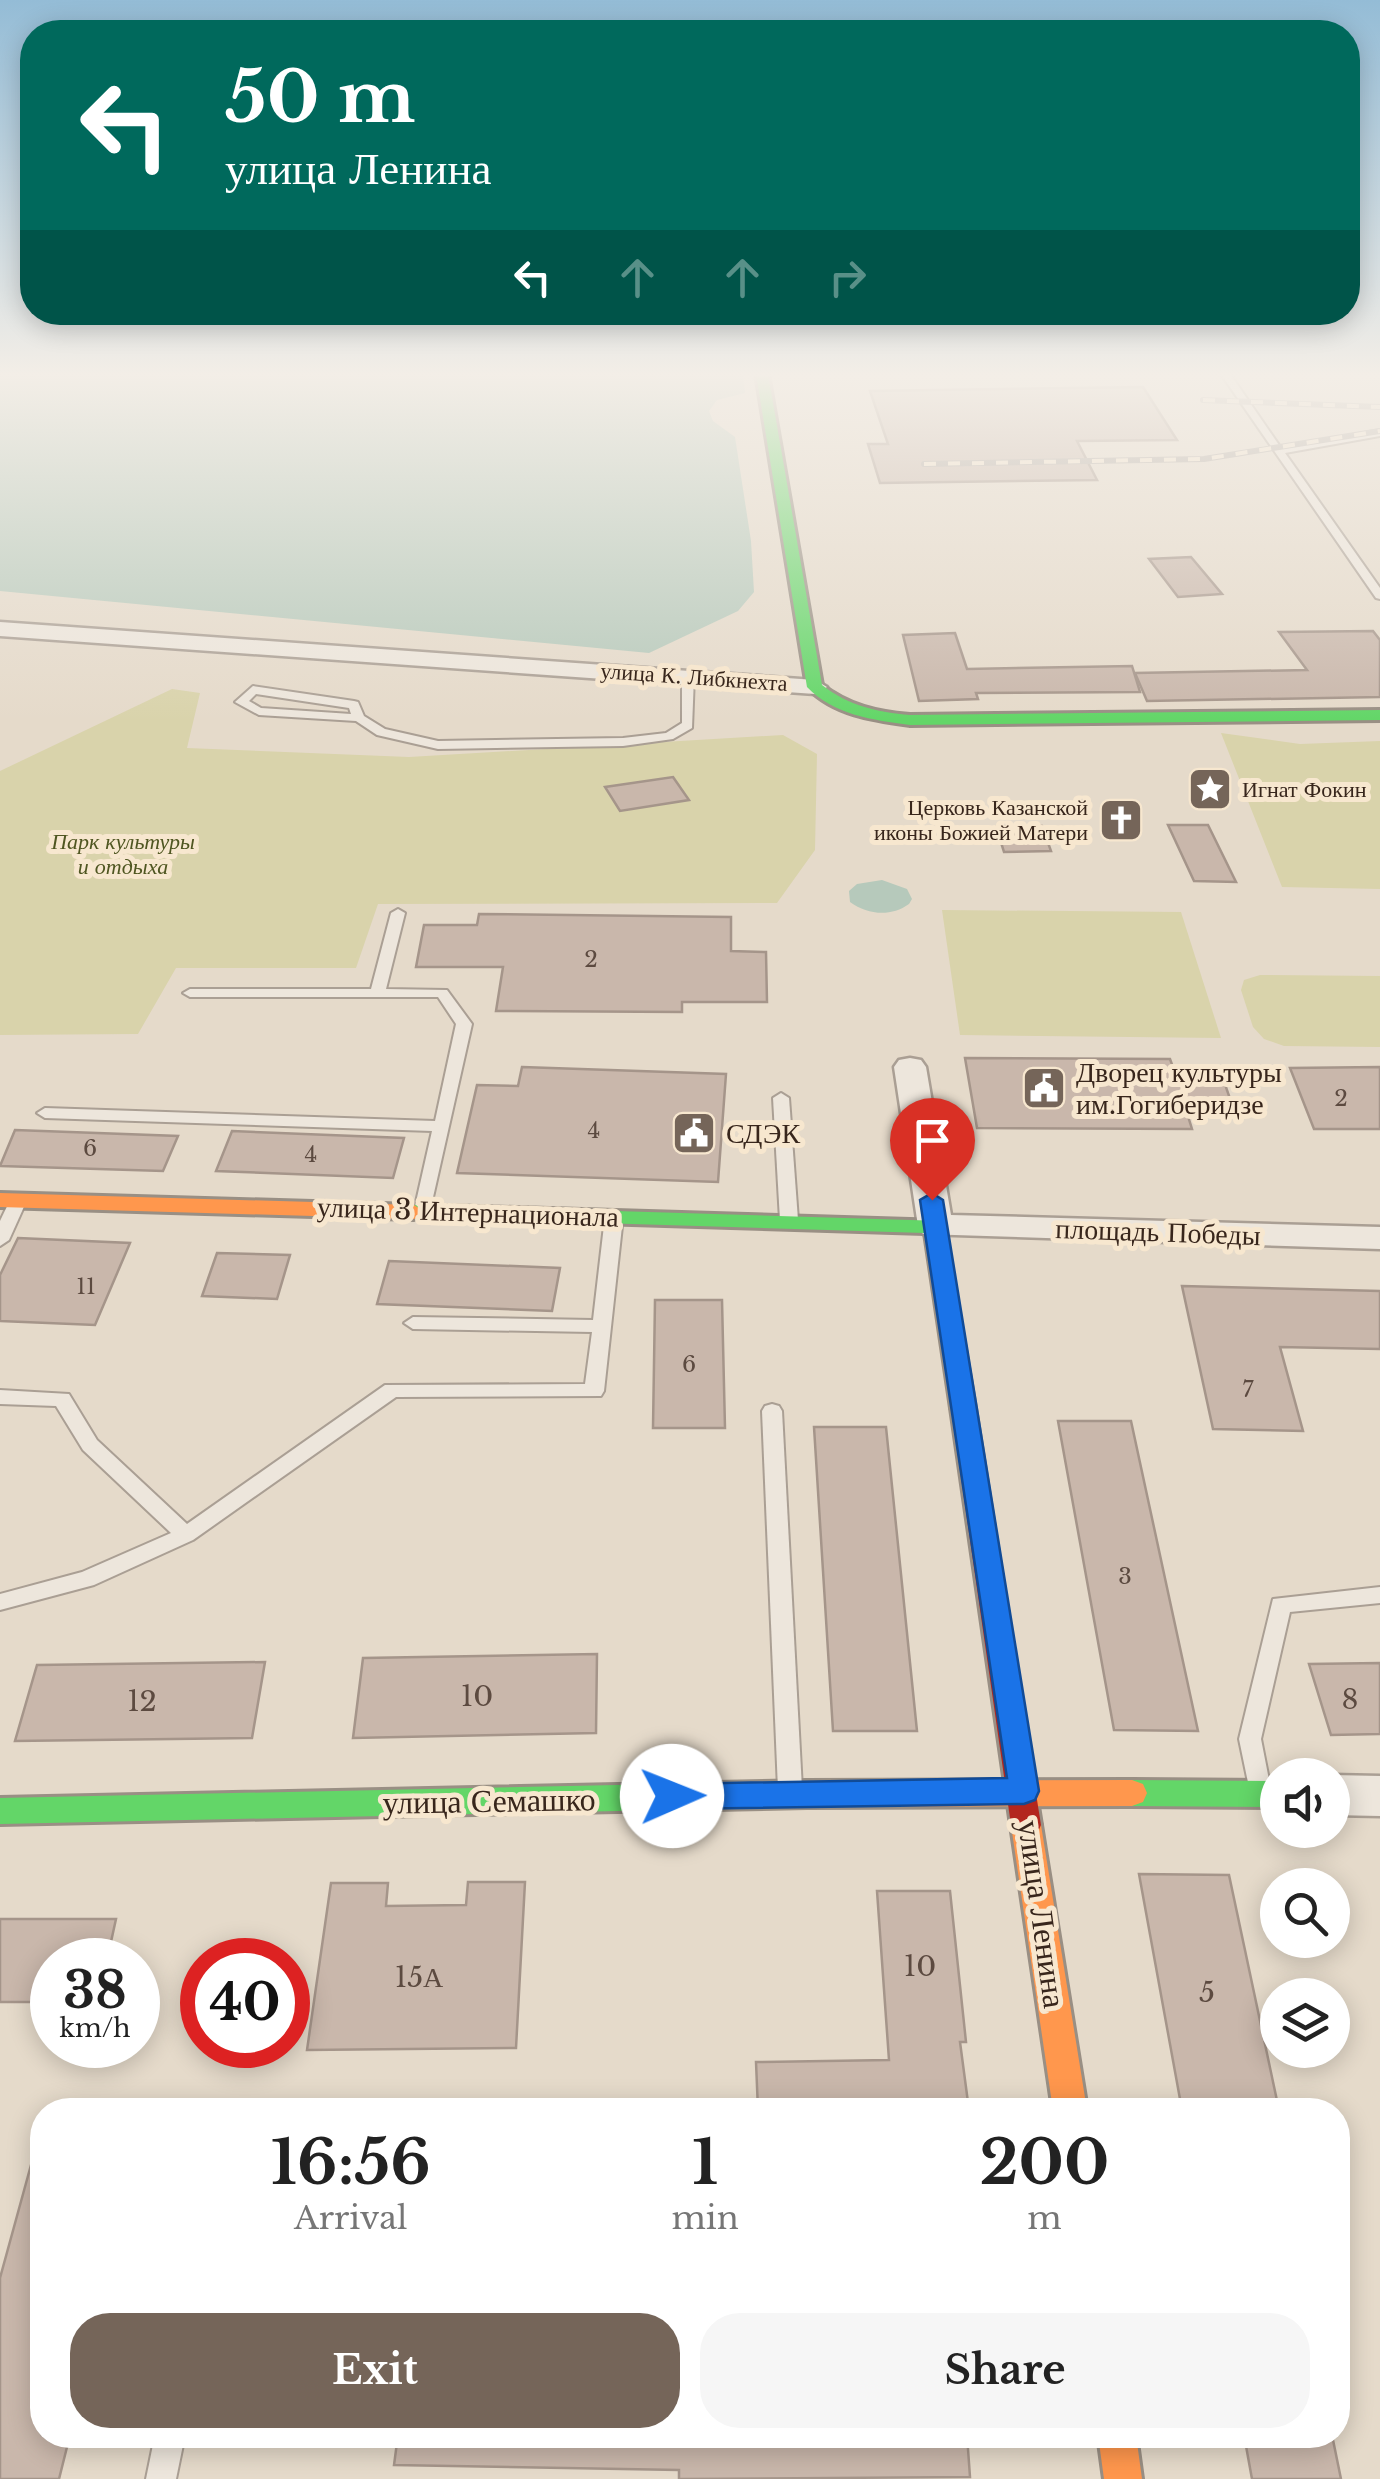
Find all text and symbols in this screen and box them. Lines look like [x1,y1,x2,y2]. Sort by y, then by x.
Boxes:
text: 50 m [225,54,416,141]
icon: left [60,60,190,190]
text: улица Ленина [225,140,491,196]
icon: left [505,250,560,305]
icon: ahead [610,250,665,305]
icon: ahead [715,250,770,305]
icon: right [820,250,875,305]
street label: улица К. Либкнехта [600,657,789,697]
place icon: Игнат Фокин [1187,766,1233,812]
place label: Игнат Фокин [1242,776,1367,803]
place label: Церковь Казанской иконы Божией Матери [874,794,1088,846]
church icon: Церковь Казанской иконы Божией Матери [1098,797,1144,843]
park label: Парк культуры и отдыха [50,828,195,880]
house number: 2 [584,946,598,973]
place label: Дворец культуры им.Гогиберидзе [1076,1055,1282,1122]
public building icon: Дворец культуры им.Гогиберидзе [1021,1065,1067,1111]
house number: 2 [1334,1085,1348,1112]
pin [890,1098,975,1201]
public building icon: СДЭК [671,1110,717,1156]
icon: arrive [905,1113,960,1168]
place label: СДЭК [726,1116,801,1151]
house number: 4 [588,1117,600,1144]
house number: 6 [83,1135,97,1162]
house number: 4 [305,1141,317,1168]
street label: улица 3 Интернационала [317,1189,620,1235]
street label: площадь Победы [1055,1211,1261,1253]
house number: 11 [76,1273,96,1300]
house number: 6 [682,1351,696,1378]
house number: 7 [1242,1376,1254,1403]
house number: 3 [1118,1563,1132,1590]
house number: 10 [461,1679,493,1714]
house number: 8 [1342,1682,1358,1717]
house number: 12 [127,1684,157,1719]
position arrow [620,1744,724,1848]
map controls [1260,1758,1350,2068]
button: sound [1260,1758,1350,1848]
street label: улица Семашко [382,1779,596,1823]
street label: улица Ленина [1009,1817,1075,2011]
button: search [1260,1868,1350,1958]
speed limit sign: 40 [180,1938,310,2068]
house number: 10 [904,1949,936,1984]
text: 38 [63,1959,127,2022]
house number: 15А [395,1960,444,1995]
house number: 5 [1199,1975,1215,2010]
button: layers [1260,1978,1350,2068]
text: km/h [60,2013,130,2044]
text: 16:56 [271,2126,431,2200]
text: 1 [692,2126,718,2200]
text: 200 [980,2126,1109,2200]
text: Arrival [294,2198,407,2238]
text: min [671,2198,739,2238]
text: m [1027,2198,1062,2238]
button: Exit [70,2313,680,2428]
button: Share [700,2313,1310,2428]

